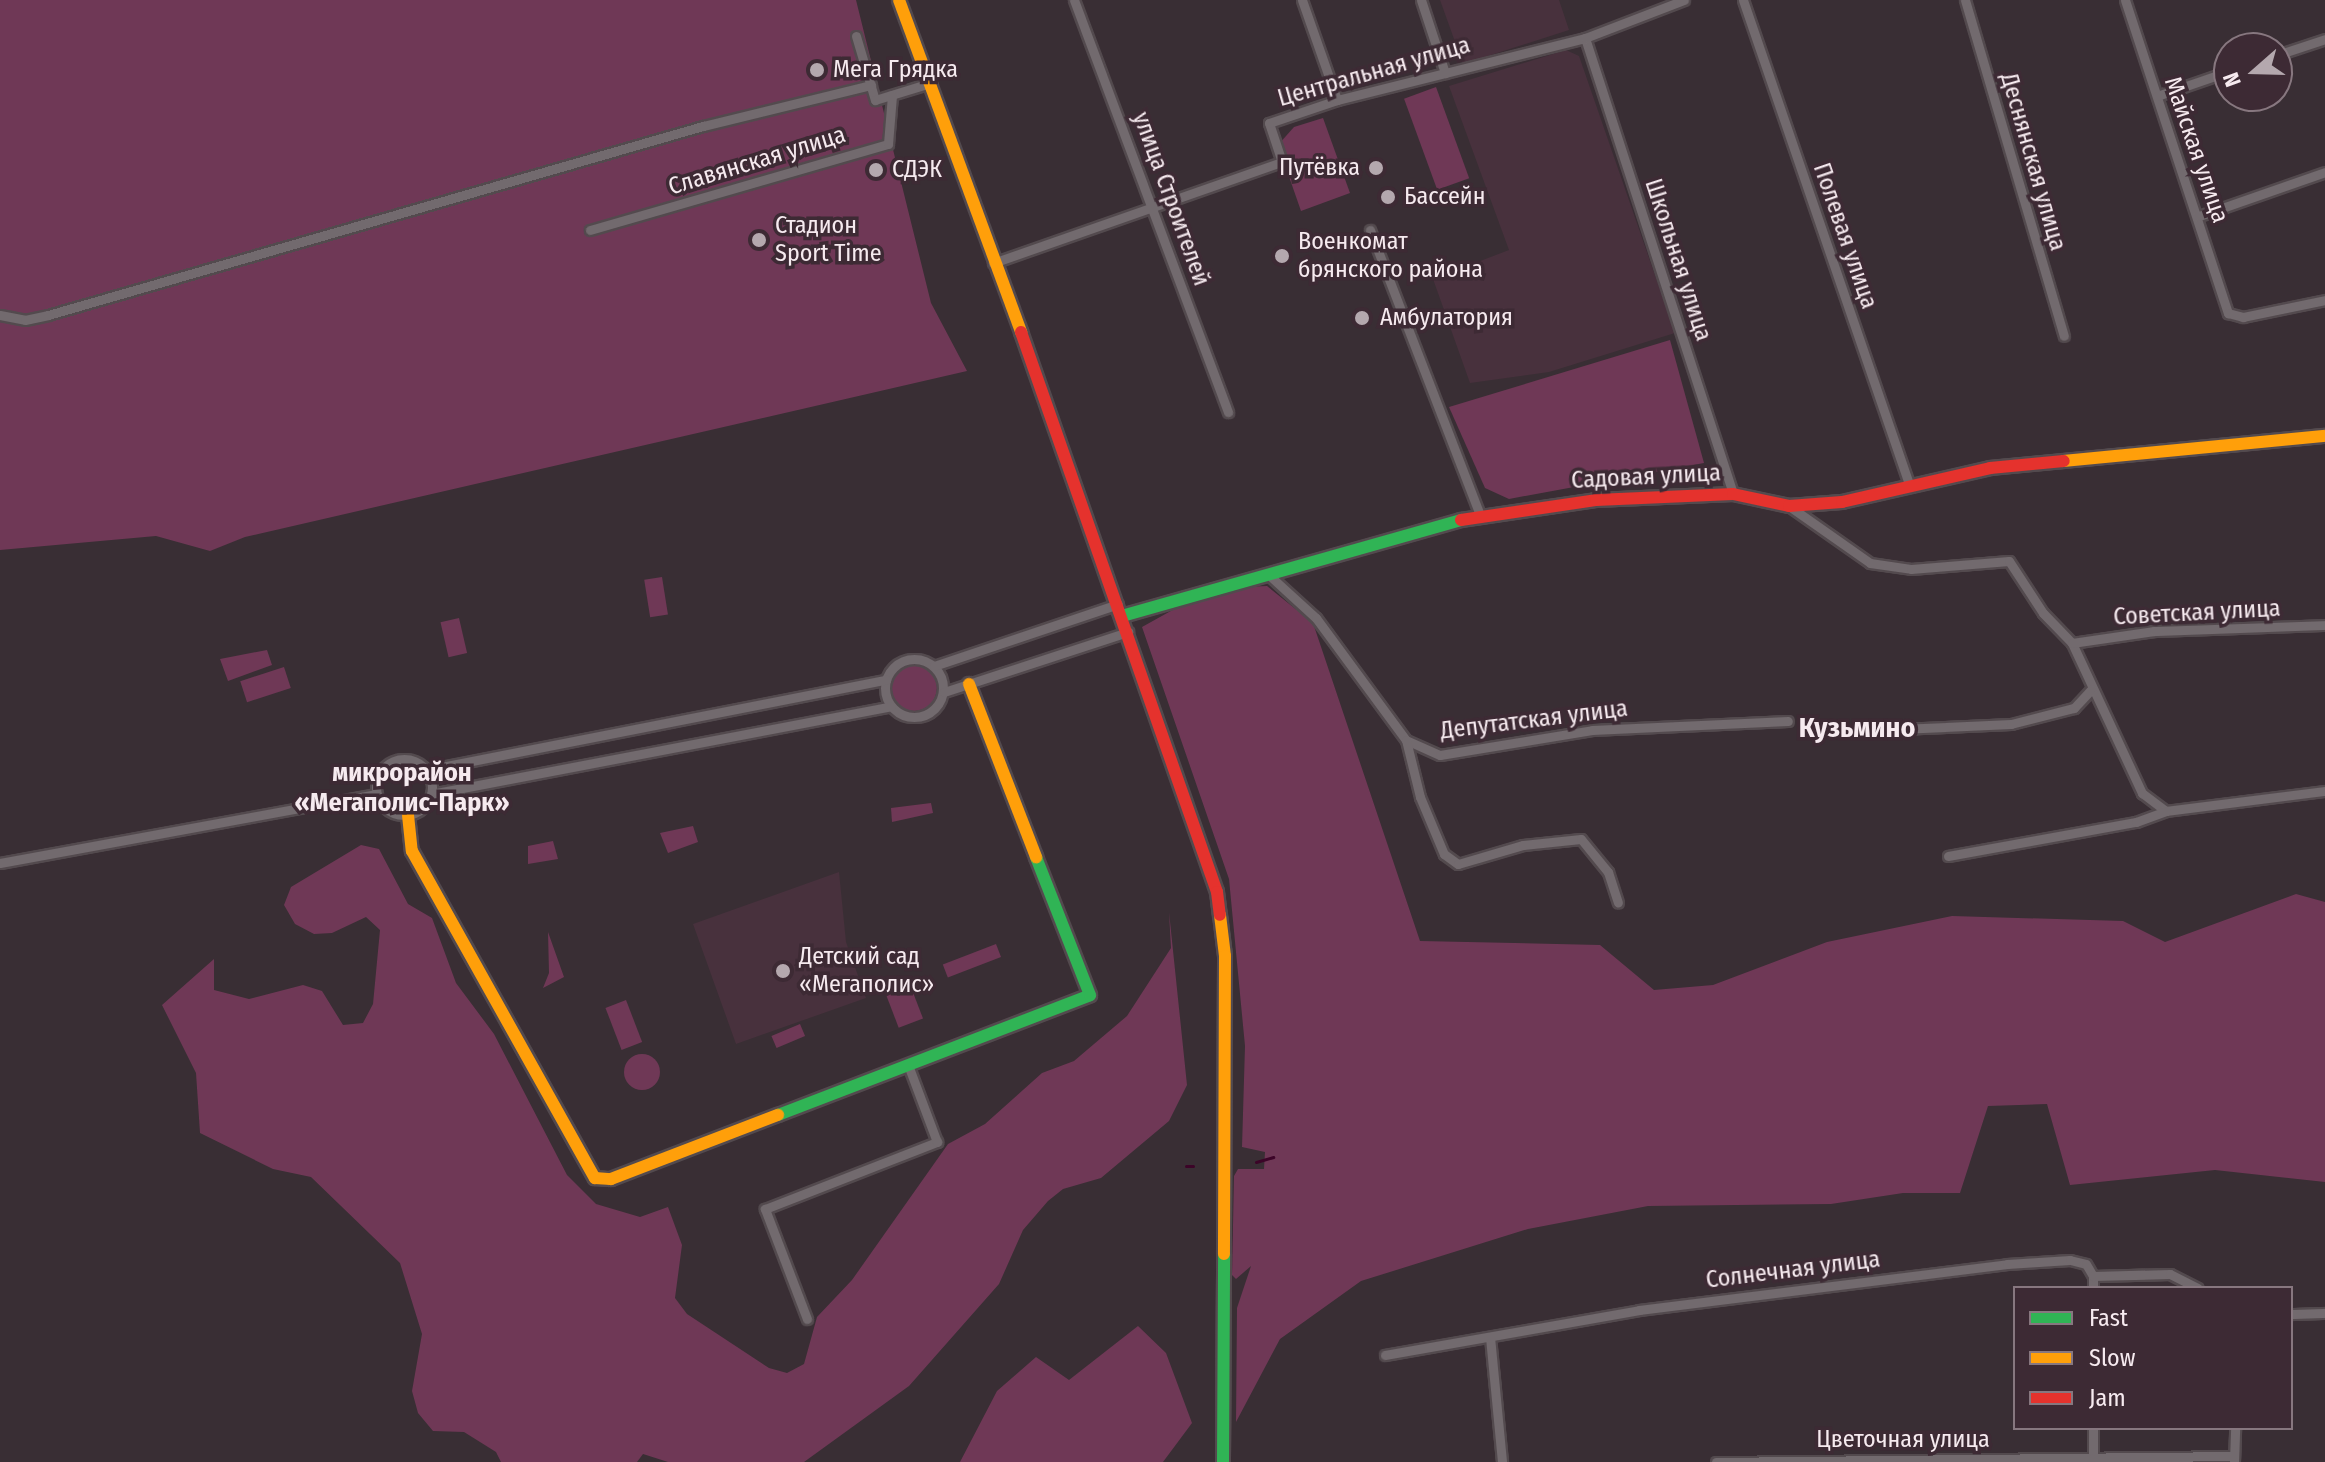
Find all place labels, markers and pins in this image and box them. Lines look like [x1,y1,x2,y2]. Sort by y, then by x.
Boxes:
place label: Мега Грядка [833,56,958,84]
marker: Мега Грядка [808,61,826,79]
place label: Путёвка [1279,154,1360,182]
place label: СДЭК [892,156,942,184]
marker: Путёвка [1367,159,1385,177]
marker: СДЭК [867,161,885,179]
place label: Бассейн [1404,183,1486,211]
marker: Бассейн [1379,188,1397,206]
place label: Стадион Sport Time [775,212,882,268]
place label: Военкомат брянского района [1298,228,1483,284]
marker: Стадион Sport Time [750,231,768,249]
marker: Военкомат брянского района [1273,247,1291,265]
place label: Амбулатория [1380,304,1513,332]
marker: Амбулатория [1351,307,1373,329]
place label: Детский сад «Мегаполис» [799,943,934,999]
marker: Детский сад «Мегаполис» [774,962,792,980]

